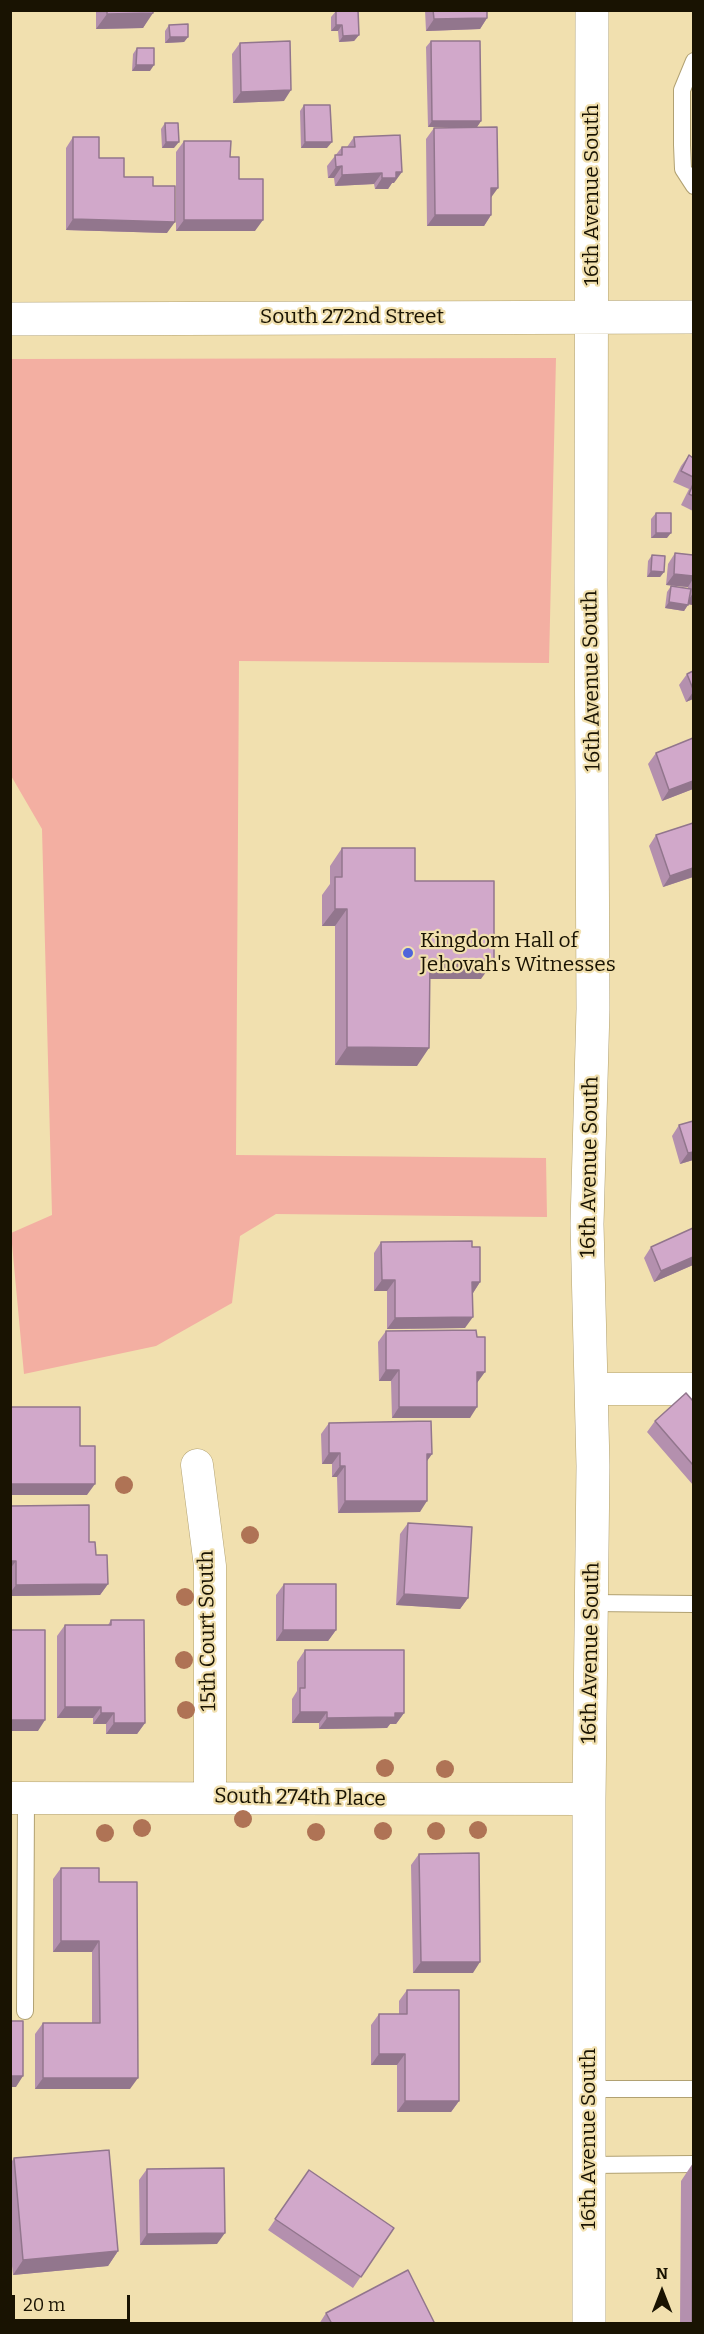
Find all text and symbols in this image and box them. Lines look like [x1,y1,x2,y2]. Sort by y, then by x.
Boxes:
street label: 16th Avenue South [579,104,605,286]
street label: South 272nd Street [260,304,444,330]
street label: 16th Avenue South [578,590,606,772]
place label: Kingdom Hall of Jehovah's Witnesses [420,928,616,978]
marker: Kingdom Hall of Jehovah's Witnesses [401,946,415,960]
street label: 16th Avenue South [576,1076,604,1258]
street label: 15th Court South [194,1550,222,1712]
street label: 16th Avenue South [577,1562,605,1744]
street label: South 274th Place [214,1784,386,1812]
street label: 16th Avenue South [576,2048,602,2230]
north arrow [632,2262,692,2322]
text: N [656,2264,668,2283]
scale bar [15,2283,134,2321]
text: 20 m [23,2294,65,2316]

